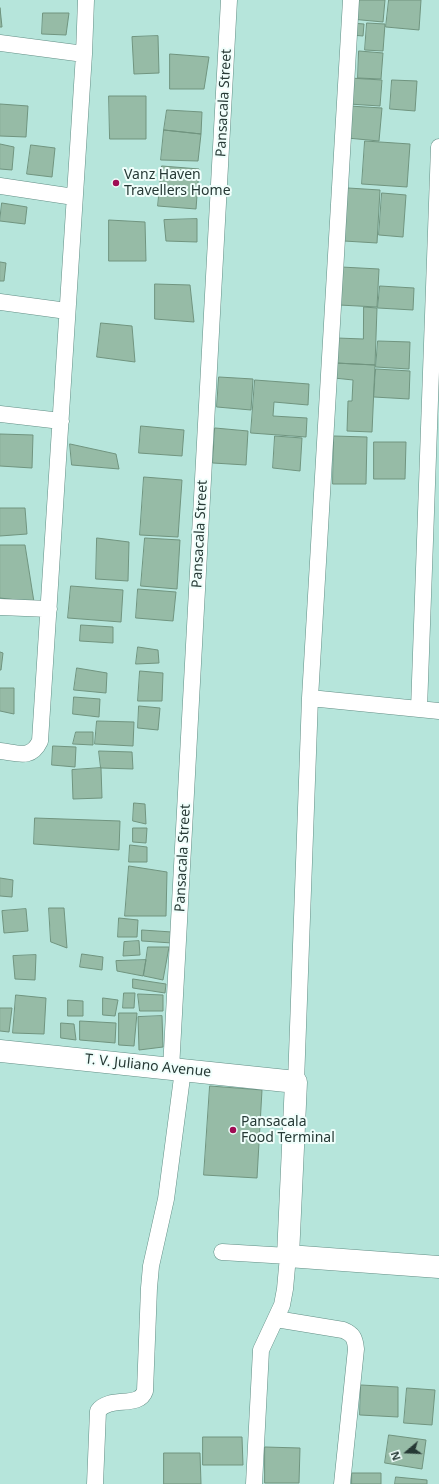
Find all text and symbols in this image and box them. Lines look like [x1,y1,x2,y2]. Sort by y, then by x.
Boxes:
street label: Pansacala Street [213,48,235,158]
place label: Vanz Haven Travellers Home [124,167,231,200]
marker: Vanz Haven Travellers Home [111,178,121,188]
street label: Pansacala Street [189,479,211,589]
street label: Pansacala Street [172,803,194,913]
street label: T. V. Juliano Avenue [84,1051,212,1081]
place label: Pansacala Food Terminal [241,1114,335,1146]
marker: Pansacala Food Terminal [228,1125,238,1135]
north arrow [387,1432,427,1472]
text: N [387,1449,404,1463]

